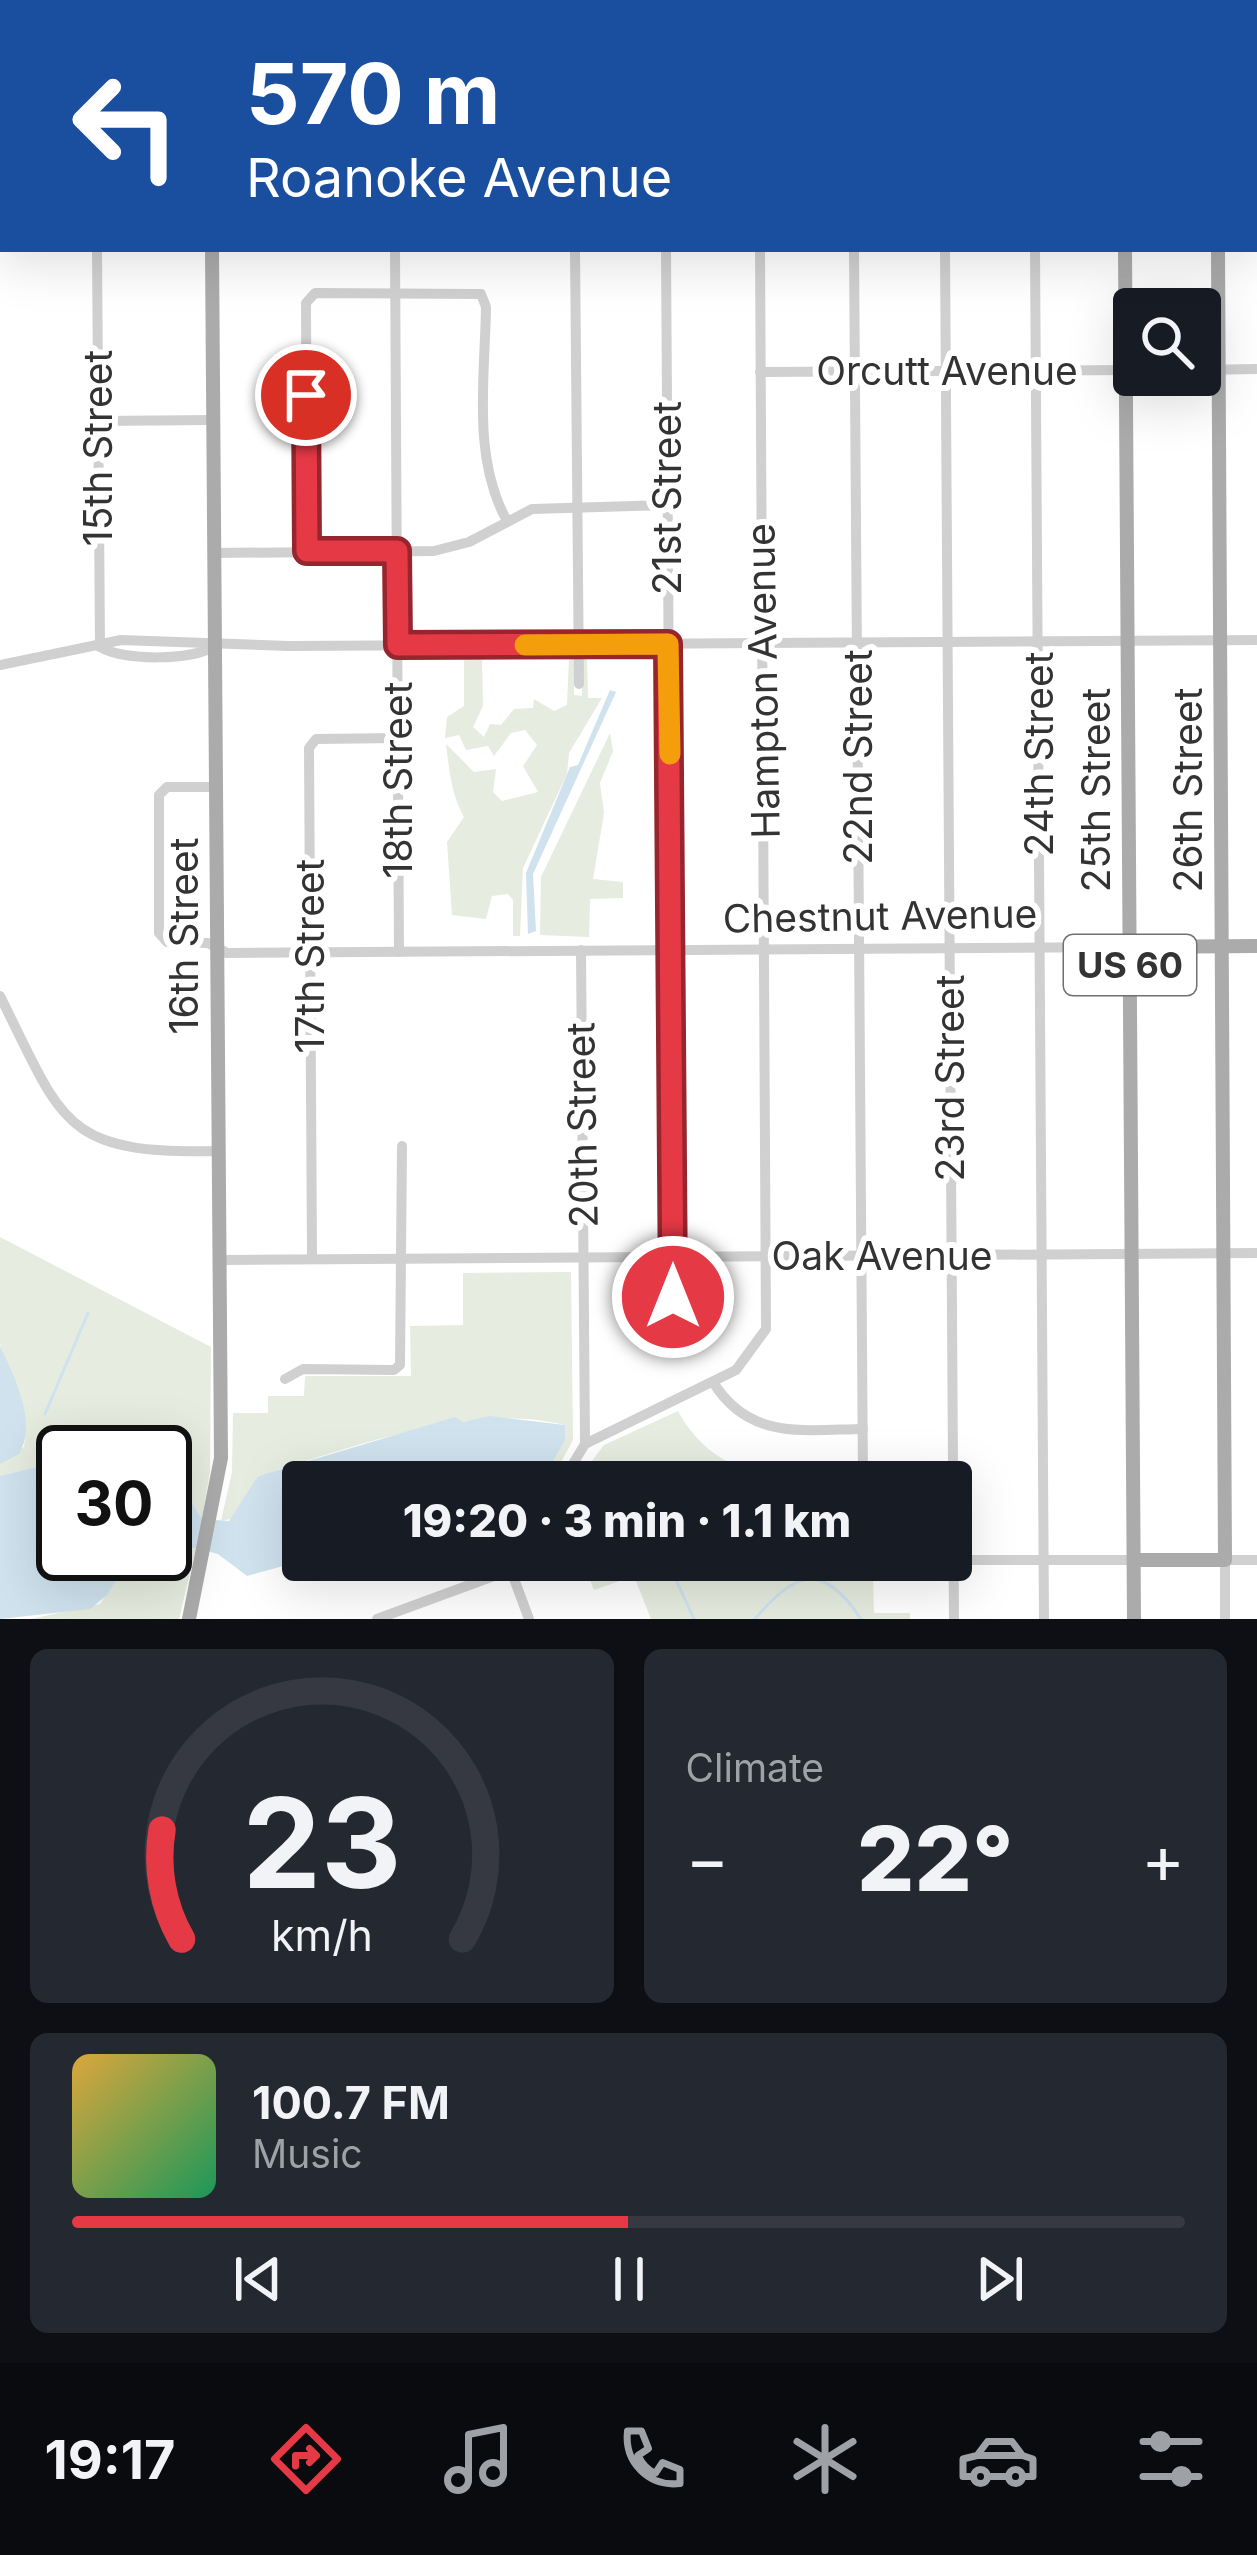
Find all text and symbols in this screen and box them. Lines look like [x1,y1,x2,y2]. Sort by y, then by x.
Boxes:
text: 570 m [246,43,500,144]
icon: left [48,48,204,204]
text: Roanoke Avenue [246,145,672,210]
map controls [1113,288,1221,396]
button: search [1113,288,1221,396]
pin [255,344,357,446]
street label: Orcutt Avenue [816,347,1078,394]
street label: 15th Street [74,350,121,546]
icon: arrive [273,362,339,428]
street label: 21st Street [643,401,690,595]
street label: Hampton Avenue [736,523,789,839]
street label: 22nd Street [834,649,881,865]
street label: 24th Street [1015,651,1062,857]
street label: 18th Street [374,682,421,878]
street label: 25th Street [1072,688,1119,892]
street label: 26th Street [1164,688,1211,892]
street label: 16th Street [160,838,207,1034]
street label: 17th Street [286,859,333,1053]
street label: Chestnut Avenue [722,889,1038,942]
road number: US 60 [1064,935,1196,995]
street label: 23rd Street [926,975,973,1181]
street label: 20th Street [556,1022,607,1228]
street label: Oak Avenue [771,1232,993,1279]
position arrow [610,1234,736,1360]
speed limit sign: 30 [36,1425,192,1581]
text: 19:20 · 3 min · 1.1 km [403,1493,851,1548]
text: Climate [686,1744,824,1791]
text: 23 [242,1767,401,1918]
text: 22° [857,1804,1013,1913]
text: − [686,1819,729,1899]
text: + [1141,1819,1185,1899]
text: km/h [271,1909,373,1961]
text: 100.7 FM [252,2075,450,2130]
text: Music [252,2130,363,2177]
icon: previous [225,2246,291,2312]
icon: pause [596,2246,662,2312]
icon: next [967,2246,1033,2312]
icon: directions [264,2417,348,2501]
icon: music [437,2417,521,2501]
icon: phone [610,2417,694,2501]
icon: climate [783,2417,867,2501]
icon: car [956,2417,1040,2501]
icon: filters [1129,2417,1213,2501]
text: 19:17 [44,2427,176,2492]

